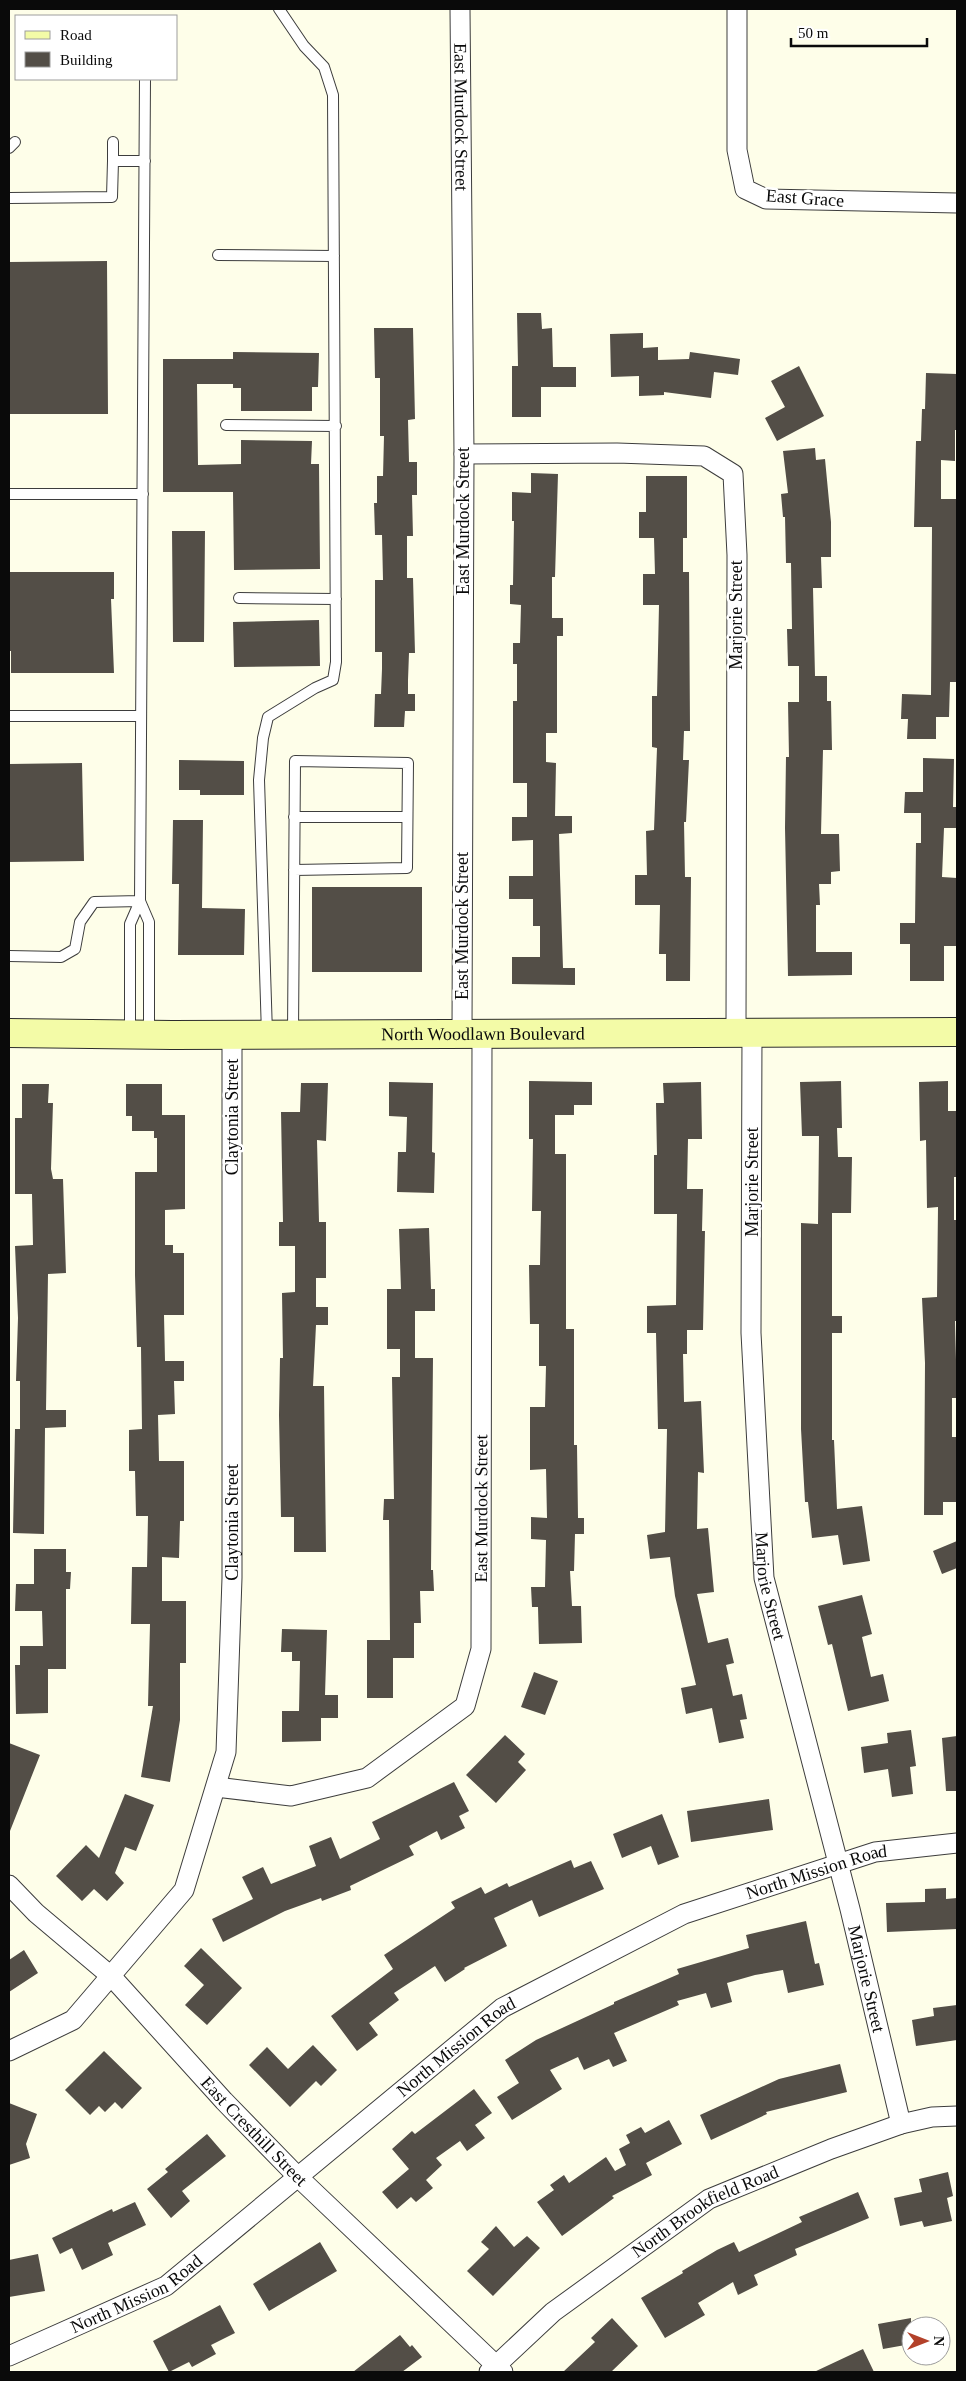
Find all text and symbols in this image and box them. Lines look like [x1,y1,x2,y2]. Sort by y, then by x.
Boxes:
legend [15,15,178,80]
scale bar [791,15,927,47]
text: 50 m [798,25,829,41]
text: Road [60,27,92,43]
street label: East Murdock Street [450,43,472,191]
text: Building [60,52,113,68]
street label: East Grace [765,185,845,211]
street label: East Murdock Street [453,447,473,595]
street label: Marjorie Street [726,560,746,670]
street label: East Murdock Street [452,852,472,1000]
street label: North Woodlawn Boulevard [381,1023,585,1044]
street label: Claytonia Street [222,1059,242,1175]
street label: Marjorie Street [742,1127,762,1237]
street label: East Murdock Street [471,1434,491,1583]
street label: Claytonia Street [222,1464,242,1581]
street label: Marjorie Street [752,1531,790,1642]
street label: North Mission Road [743,1841,888,1903]
street label: Marjorie Street [844,1923,889,2034]
street label: North Mission Road [393,1993,519,2101]
street label: East Cresthill Street [197,2072,311,2190]
street label: North Brookfield Road [628,2162,781,2262]
street label: North Mission Road [67,2250,206,2337]
north arrow [901,2316,951,2366]
text: N [931,2336,946,2346]

